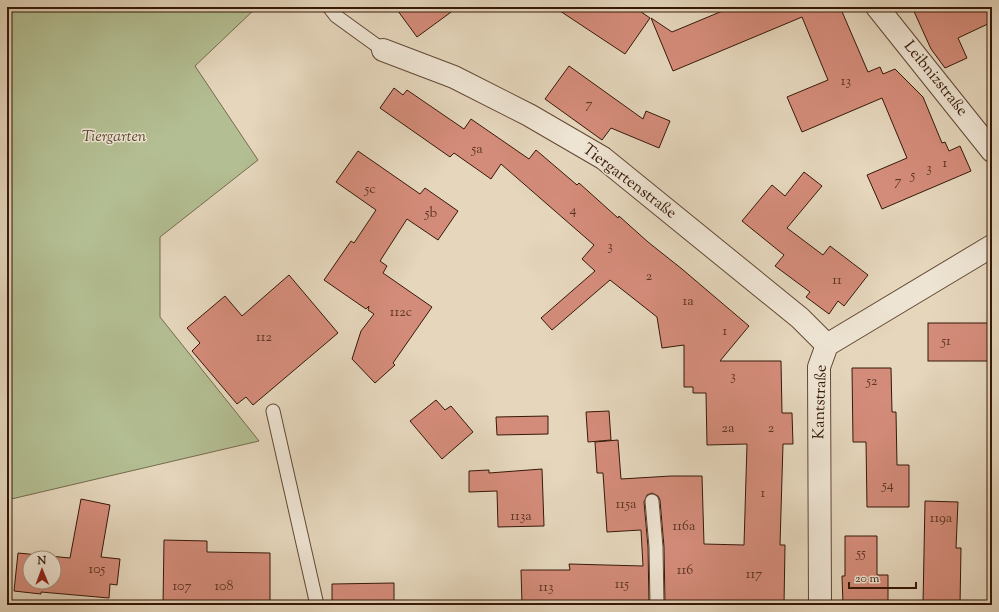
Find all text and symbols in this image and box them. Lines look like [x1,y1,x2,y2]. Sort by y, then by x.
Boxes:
street label: Leibnizstraße [897,36,973,122]
house number: 13 [841,72,852,92]
house number: 7 [585,95,593,115]
park label: Tiergarten [82,126,147,149]
street label: Tiergartenstraße [577,139,681,225]
house number: 5a [470,140,483,160]
house number: 1 [943,154,948,174]
house number: 3 [926,159,932,179]
house number: 5 [910,166,916,186]
house number: 7 [894,172,902,192]
house number: 5c [363,180,376,200]
house number: 4 [569,201,577,221]
house number: 5b [424,204,437,224]
house number: 3 [607,237,613,257]
house number: 2 [646,267,653,287]
house number: 11 [832,271,842,291]
house number: 1a [682,292,694,312]
house number: 112c [390,303,412,323]
house number: 1 [723,322,728,342]
house number: 112 [256,328,272,348]
house number: 51 [940,332,951,352]
street label: Kantstraße [808,364,834,440]
house number: 3 [730,367,736,387]
house number: 52 [865,372,878,392]
house number: 2a [721,419,735,439]
house number: 2 [768,419,775,439]
house number: 54 [881,476,894,496]
house number: 1 [761,484,766,504]
house number: 115a [616,495,637,515]
house number: 113a [510,507,532,527]
house number: 119a [930,509,953,529]
house number: 116a [673,517,696,537]
house number: 55 [855,544,866,564]
north arrow [22,550,62,590]
text: N [36,553,47,569]
house number: 105 [89,560,106,580]
house number: 116 [677,561,693,581]
scale bar [849,564,916,590]
house number: 117 [746,565,762,585]
text: 20 m [855,570,880,588]
house number: 115 [615,575,629,595]
house number: 107 [172,577,192,597]
house number: 108 [214,577,234,597]
house number: 113 [538,578,554,598]

